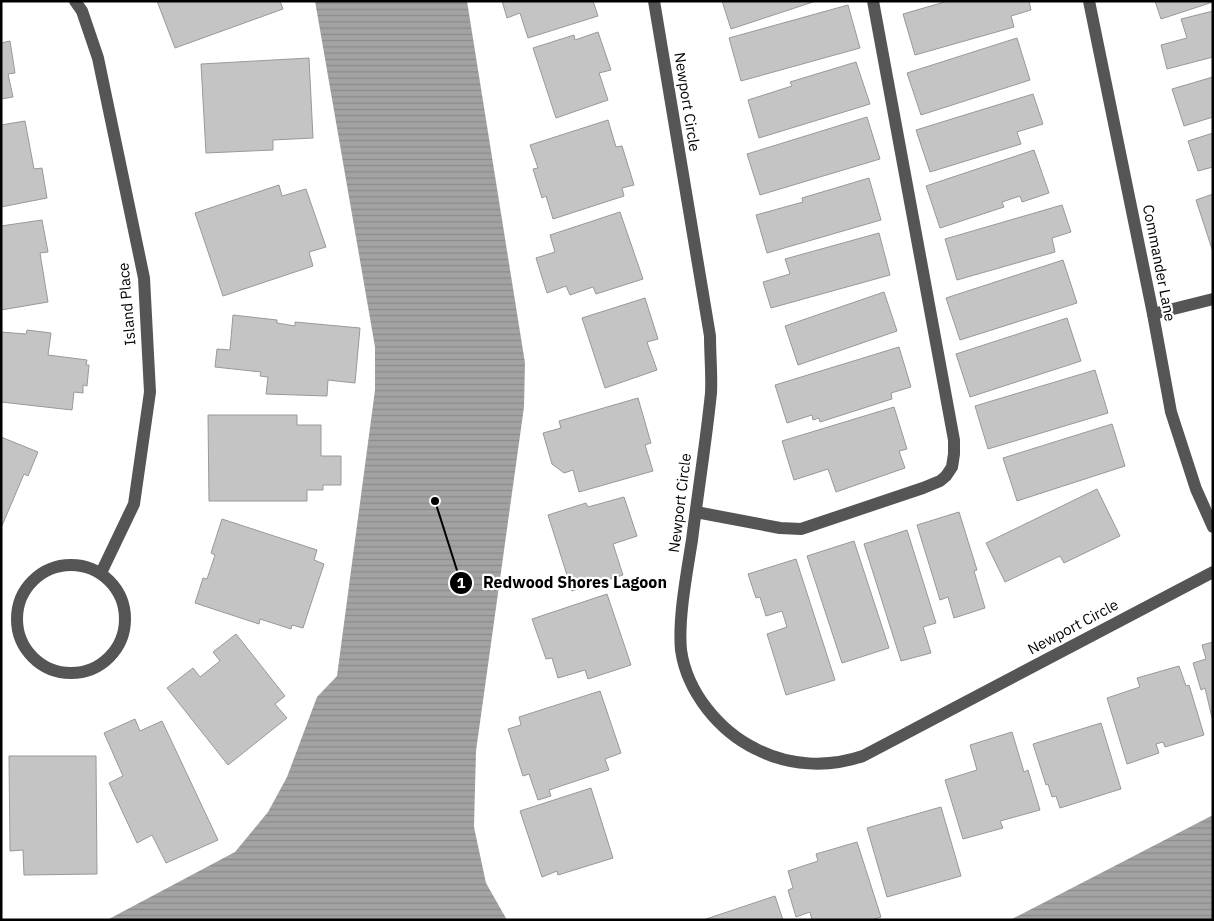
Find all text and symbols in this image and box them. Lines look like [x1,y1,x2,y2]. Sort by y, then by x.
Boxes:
street label: Newport Circle [670,51,705,153]
street label: Commander Lane [1139,203,1180,323]
street label: Island Place [113,262,140,346]
street label: Newport Circle [664,452,695,554]
callout: Redwood Shores Lagoon [448,567,677,598]
text: Redwood Shores Lagoon [483,572,667,592]
text: 1 [456,573,466,592]
street label: Newport Circle [1024,595,1121,658]

